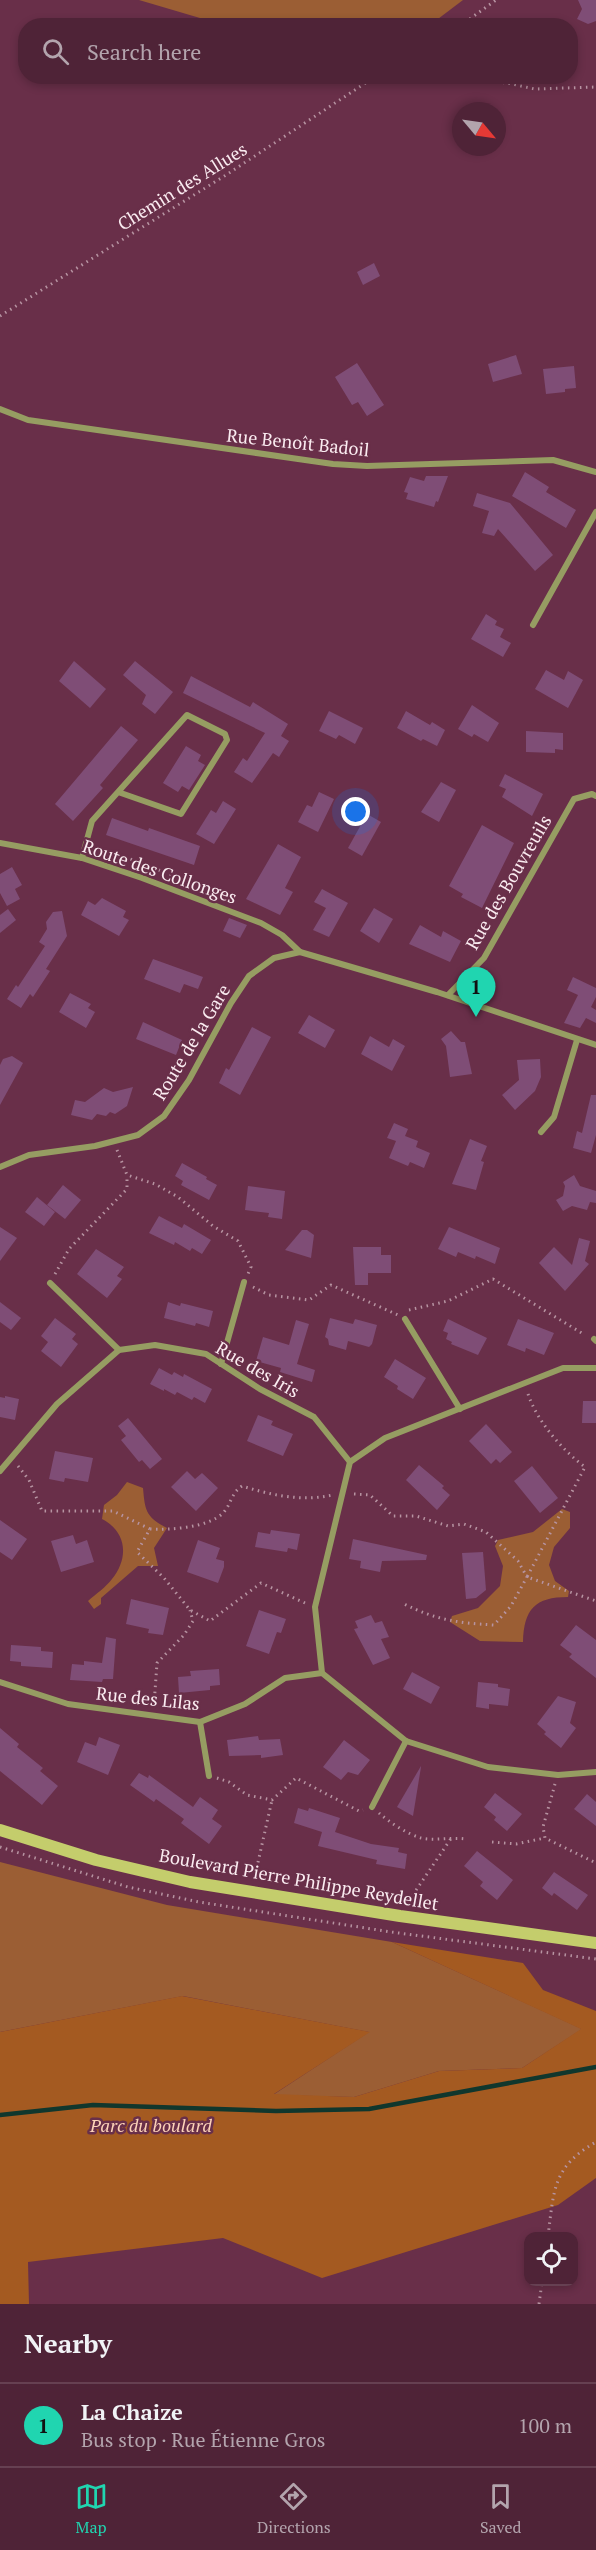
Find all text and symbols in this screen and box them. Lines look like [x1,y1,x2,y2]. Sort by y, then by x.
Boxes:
search box [18,18,578,84]
icon: search [39,35,72,68]
text: Search here [87,37,201,66]
north arrow [452,102,506,156]
street label: Chemin des Allues [113,136,251,236]
street label: Rue Benoît Badoil [225,423,371,461]
your location [341,797,370,826]
street label: Rue des Bouvreuils [460,810,556,954]
street label: Route des Collonges [80,833,240,909]
pin: 1 [456,968,496,1017]
street label: Route de la Gare [147,980,235,1104]
street label: Rue des Iris [212,1335,304,1403]
street label: Rue des Lilas [95,1681,201,1715]
street label: Boulevard Pierre Philippe Reydellet [157,1843,441,1915]
park label: Parc du boulard [89,2113,212,2137]
map controls [524,2232,578,2286]
button: locate [524,2232,578,2286]
text: Nearby [24,2326,112,2360]
text: La Chaize [81,2397,183,2426]
text: 1 [38,2412,49,2439]
text: 100 m [518,2412,572,2439]
text: Bus stop · Rue Étienne Gros [81,2426,325,2453]
tab: Map [75,2480,108,2538]
tab: Directions [257,2480,331,2538]
tab: Saved [480,2480,521,2538]

